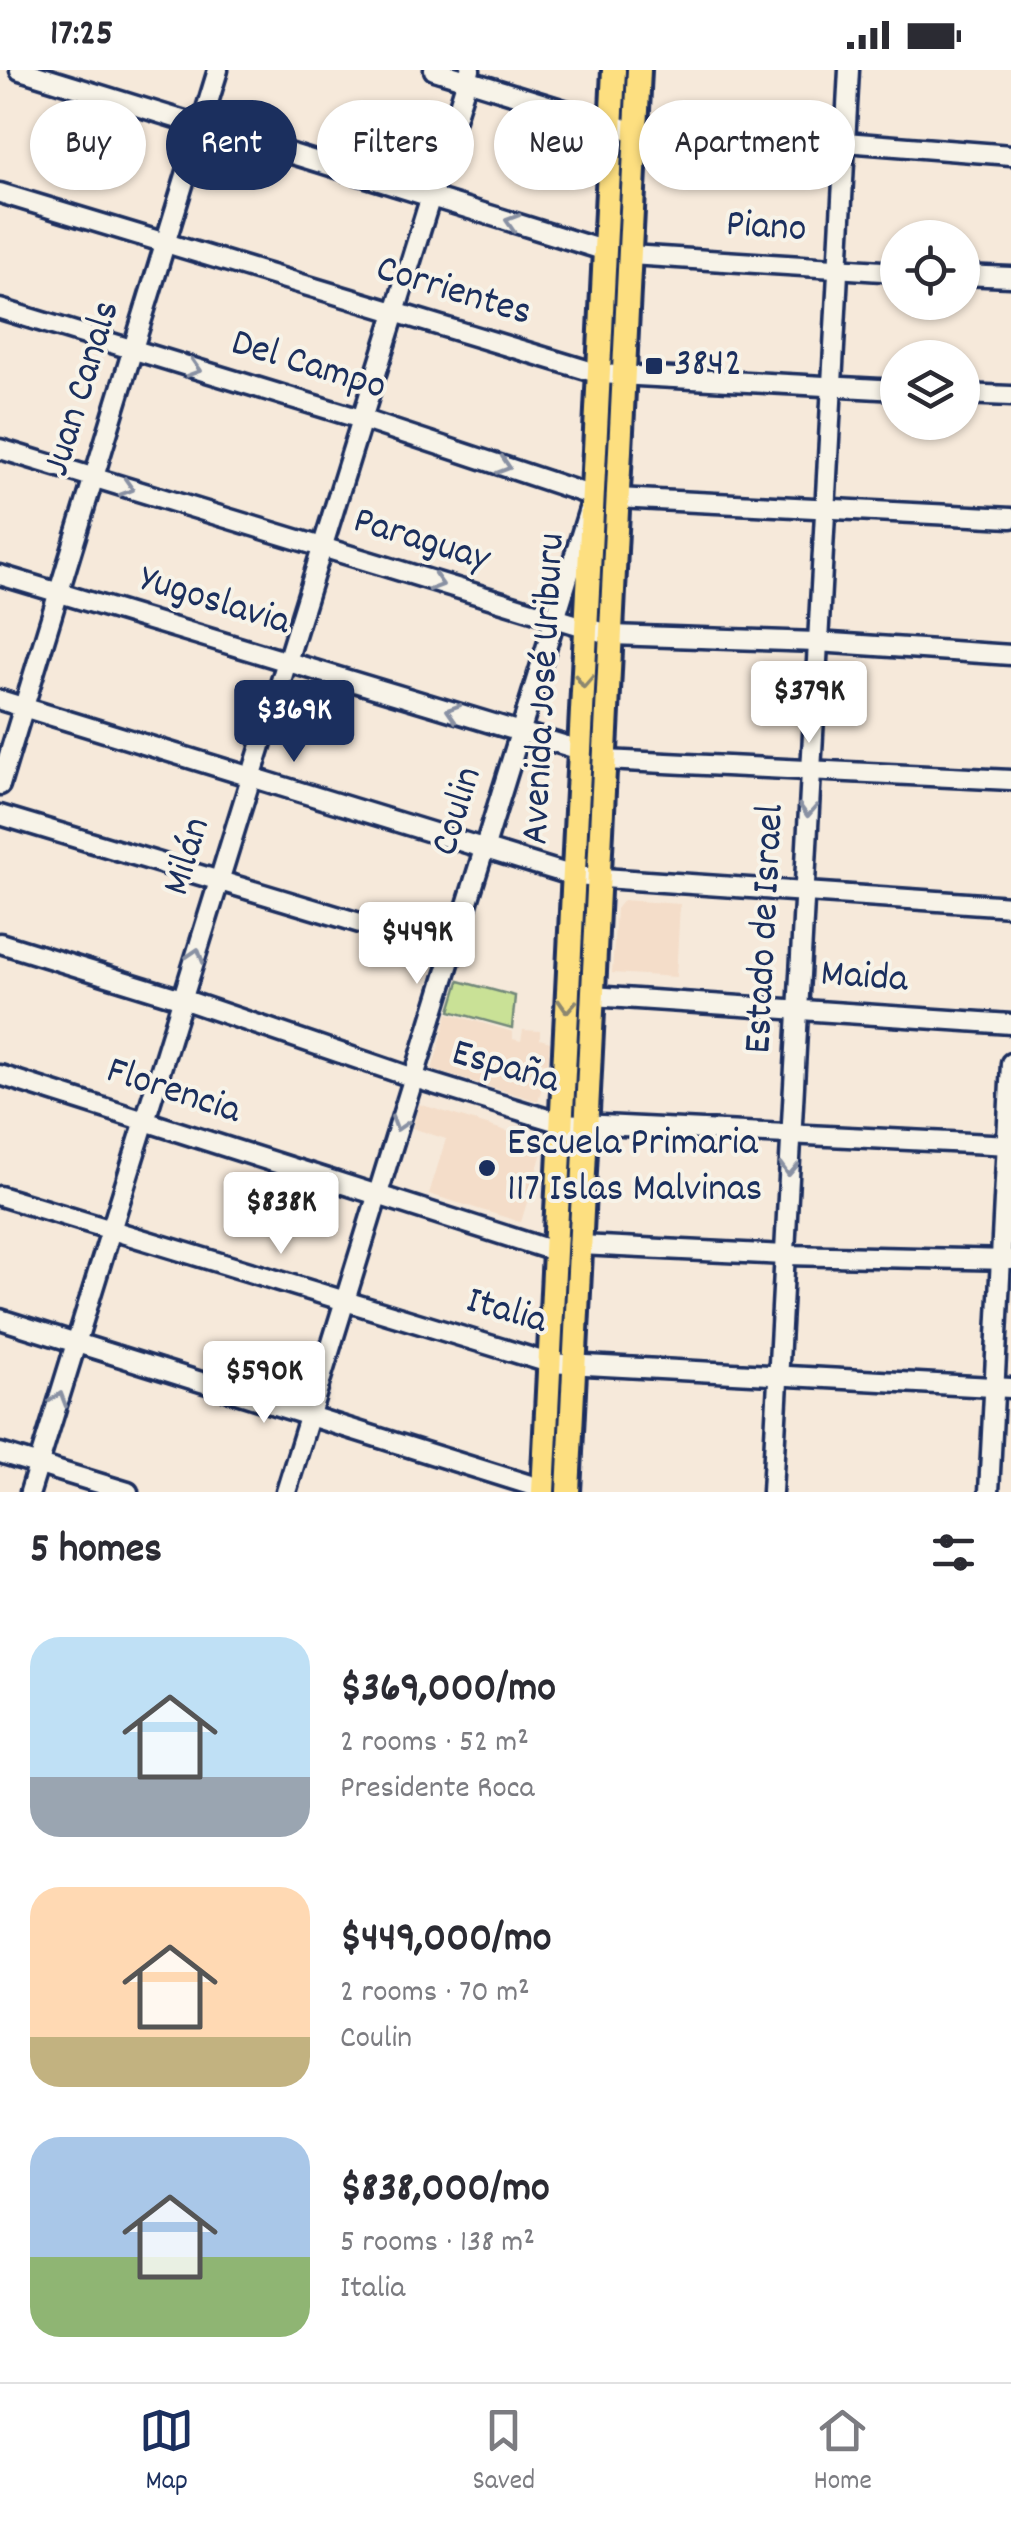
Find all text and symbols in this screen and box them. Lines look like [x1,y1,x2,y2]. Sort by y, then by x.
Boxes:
text: 17:25 [50,8,113,63]
chip: Buy [30,100,146,190]
chip: Rent [166,100,297,190]
chip: Filters [317,100,474,190]
chip: New [494,100,619,190]
chip: Apartment [639,100,855,190]
street label: Piano [724,198,808,260]
one-way arrow [505,214,522,234]
map controls [880,220,980,440]
button: locate [880,220,980,320]
street label: Corrientes [368,242,538,344]
street label: Juan Canals [30,294,138,484]
street label: Del Campo [224,316,392,418]
place label: 3842 [674,338,742,395]
button: layers [880,340,980,440]
marker: 3842 [643,355,665,377]
one-way arrow [184,357,201,377]
one-way arrow [494,455,511,475]
one-way arrow [117,476,134,497]
street label: Paraguay [346,494,497,590]
street label: Avenida José Uriburu [509,532,583,846]
street label: Yugoslavia [132,553,298,653]
one-way arrow [428,571,445,592]
pin: $379K [739,661,879,746]
text: $379K [773,670,845,716]
one-way arrow [574,674,595,690]
pin: $369K [224,680,364,765]
text: $369K [256,689,332,735]
one-way arrow [446,703,463,724]
street label: Coulin [419,761,499,863]
one-way arrow [798,802,819,818]
street label: Estado de Israel [732,803,802,1055]
street label: Milán [150,811,228,903]
pin: $449K [347,902,487,987]
text: $449K [381,911,453,957]
one-way arrow [184,947,205,964]
street label: Maida [819,948,911,1011]
one-way arrow [557,998,578,1014]
street label: España [445,1027,567,1112]
street label: Florencia [98,1045,249,1142]
one-way arrow [390,1115,411,1132]
place label: Escuela Primaria 117 Islas Malvinas [507,1117,762,1220]
marker: Escuela Primaria 117 Islas Malvinas [476,1157,498,1179]
one-way arrow [779,1162,800,1178]
pin: $838K [211,1172,351,1257]
text: $838K [246,1181,316,1227]
street label: Italia [459,1274,554,1352]
pin: $590K [194,1341,334,1426]
text: $590K [225,1350,303,1396]
one-way arrow [47,1391,68,1408]
text: 5 homes [30,1522,162,1582]
icon: filters [926,1525,981,1580]
text: $369,000/mo [340,1661,556,1721]
icon: home [110,1677,230,1797]
text: 2 rooms · 52 m² [340,1721,529,1767]
text: Presidente Roca [340,1767,535,1813]
text: $449,000/mo [340,1911,552,1971]
icon: home [110,1927,230,2047]
text: 2 rooms · 70 m² [340,1971,530,2017]
text: Coulin [340,2017,412,2063]
text: $838,000/mo [340,2161,550,2221]
icon: home [110,2177,230,2297]
text: 5 rooms · 138 m² [340,2221,535,2267]
text: Italia [340,2267,405,2313]
tab: Map [139,2403,194,2503]
tab: Saved [473,2403,535,2503]
tab: Home [813,2403,872,2503]

